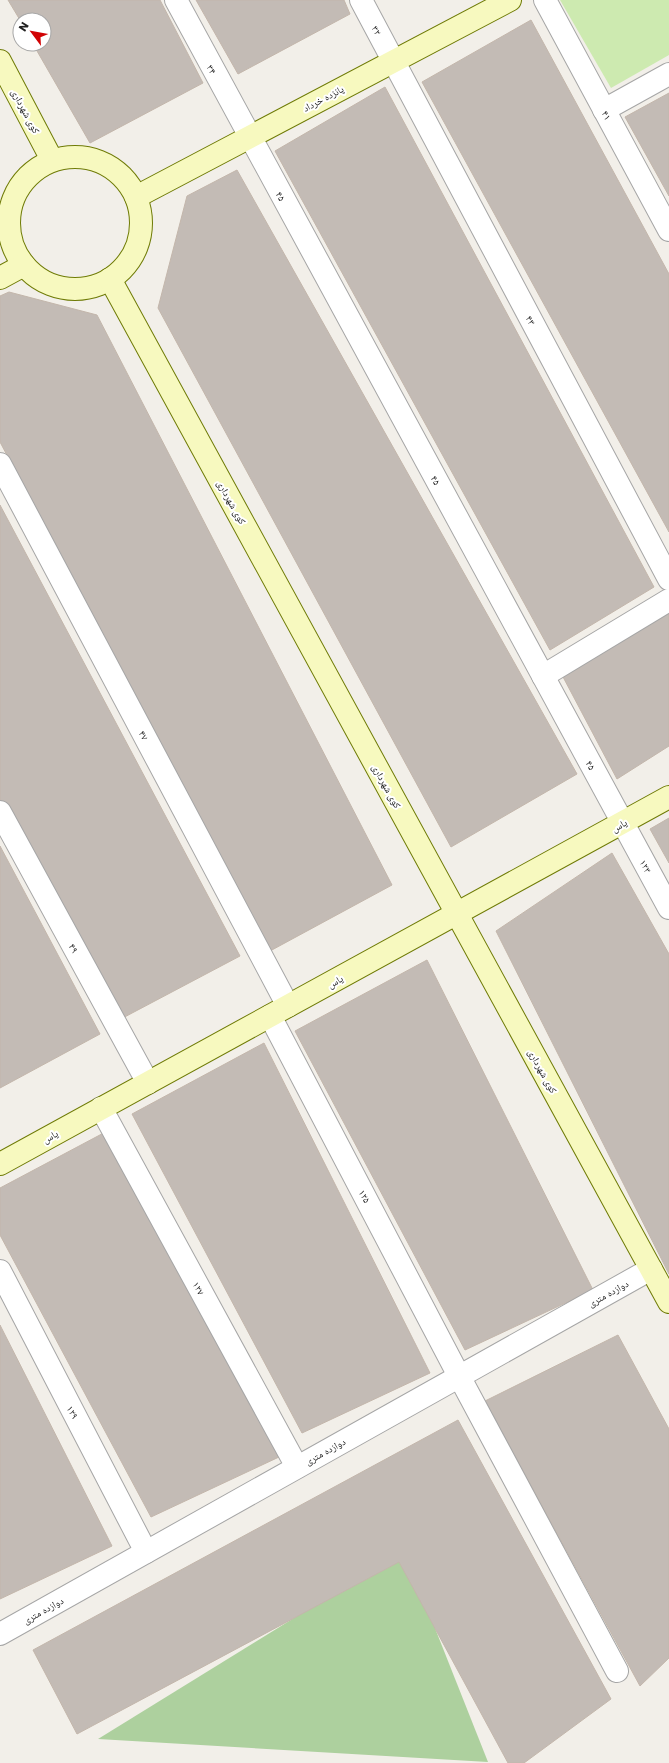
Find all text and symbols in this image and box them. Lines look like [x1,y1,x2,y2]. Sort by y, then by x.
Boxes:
north arrow [12,12,52,52]
text: N [15,19,32,34]
street label: ۳۲ [368,23,386,38]
street label: ۳۴ [203,62,221,77]
street label: پانزده خرداد [300,81,347,116]
street label: کوی شهرداری [8,86,44,136]
street label: ۴۱ [598,108,615,123]
street label: ۴۵ [272,189,290,204]
street label: ۴۳ [522,313,540,328]
street label: ۴۵ [427,473,445,488]
street label: کوی شهرداری [213,477,250,527]
street label: ۴۷ [135,728,153,743]
street label: ۴۵ [582,758,600,773]
street label: کوی شهرداری [368,761,405,811]
street label: یاس [609,815,630,836]
street label: ۱۲۳ [636,857,656,876]
street label: ۴۹ [65,941,83,956]
street label: یاس [325,971,346,992]
street label: کوی شهرداری [524,1046,561,1096]
street label: یاس [40,1126,61,1147]
street label: ۱۲۵ [355,1187,375,1206]
street label: دوازده متری [585,1276,631,1311]
street label: ۱۲۷ [189,1279,209,1298]
street label: ۱۲۹ [63,1403,83,1422]
street label: دوازده متری [302,1434,348,1469]
street label: دوازده متری [20,1593,66,1628]

